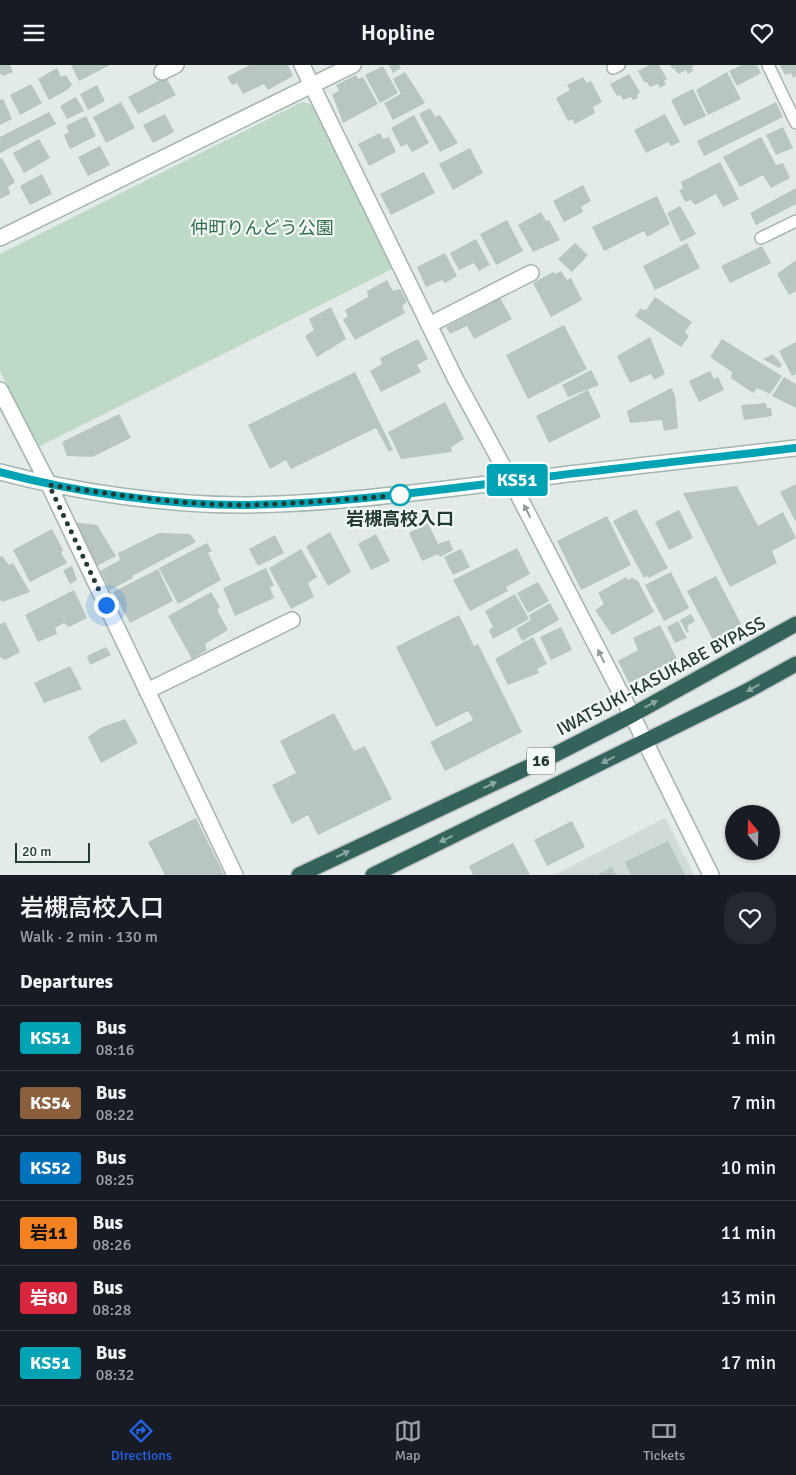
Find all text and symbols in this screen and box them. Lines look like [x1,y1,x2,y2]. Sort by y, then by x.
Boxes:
icon: menu [20,19,48,47]
text: Hopline [361,19,435,46]
icon: heart [748,19,776,47]
park label: 仲町りんどう公園 [190,217,334,239]
line badge: KS51 [482,464,552,496]
text: KS51 [497,469,537,491]
marker: 岩槻高校入口 [389,484,411,506]
one-way arrow [523,504,531,519]
place label: 岩槻高校入口 [346,508,454,530]
your location [94,593,119,618]
street label: IWATSUKI-KASUKABE BYPASS [553,611,769,741]
one-way arrow [597,649,605,663]
one-way arrow [747,683,760,692]
one-way arrow [644,700,657,709]
road number: 16 [527,747,555,774]
one-way arrow [601,756,615,764]
one-way arrow [483,781,497,789]
north arrow [725,805,780,860]
map controls [725,805,780,860]
one-way arrow [439,835,454,843]
scale bar [15,840,90,863]
text: 20 m [22,843,51,860]
one-way arrow [336,850,350,858]
button: heart [724,892,776,944]
text: 岩槻高校入口 [20,893,164,923]
text: Walk · 2 min · 130 m [20,927,158,947]
text: Departures [20,970,113,994]
text: Bus [96,1016,126,1040]
text: 1 min [731,1026,776,1050]
text: KS51 [30,1027,71,1049]
text: 08:16 [96,1040,135,1060]
text: Bus [96,1081,126,1105]
text: 7 min [731,1091,776,1115]
text: KS54 [30,1092,71,1114]
text: 08:22 [96,1105,135,1125]
text: Bus [96,1146,126,1170]
text: 10 min [721,1156,776,1180]
text: KS52 [30,1157,71,1179]
text: 08:25 [96,1170,135,1190]
text: Bus [92,1211,123,1235]
text: 11 min [721,1221,776,1245]
text: 岩11 [30,1222,67,1244]
text: 08:26 [92,1235,131,1255]
text: Bus [92,1276,123,1300]
text: 13 min [721,1286,776,1310]
text: 岩80 [30,1287,67,1309]
text: 08:28 [92,1300,131,1320]
text: Bus [96,1341,126,1365]
text: 17 min [721,1351,776,1375]
text: KS51 [30,1352,71,1374]
text: 08:32 [96,1365,135,1385]
tab: Directions [111,1417,172,1464]
tab: Map [394,1417,422,1464]
tab: Tickets [643,1417,685,1464]

